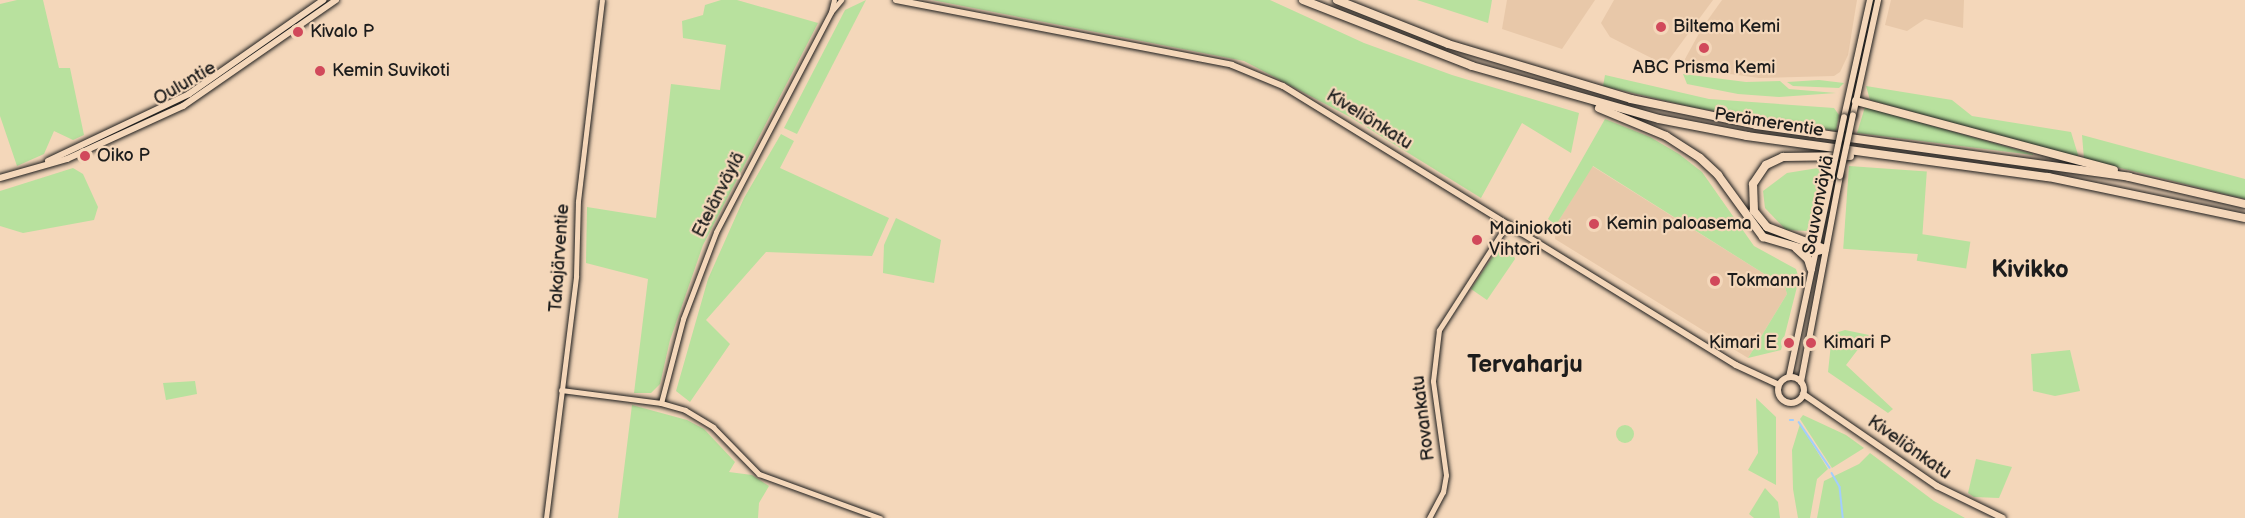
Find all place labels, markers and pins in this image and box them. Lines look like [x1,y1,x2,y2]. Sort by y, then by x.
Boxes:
place label: Biltema Kemi [1673,16,1780,38]
marker: Biltema Kemi [1654,20,1668,34]
place label: Kivalo P [310,21,374,43]
marker: Kivalo P [291,25,305,39]
marker: ABC Prisma Kemi [1697,41,1711,55]
place label: ABC Prisma Kemi [1632,57,1776,79]
place label: Kemin Suvikoti [332,60,450,82]
marker: Kemin Suvikoti [313,64,327,78]
place label: Oiko P [97,145,150,167]
marker: Oiko P [78,149,92,163]
place label: Kemin paloasema [1606,213,1752,235]
marker: Kemin paloasema [1587,217,1601,231]
place label: Mainiokoti Vihtori [1489,219,1572,262]
marker: Mainiokoti Vihtori [1470,233,1484,247]
place label: Tokmanni [1727,270,1805,292]
marker: Tokmanni [1708,274,1722,288]
place label: Kimari E [1709,332,1777,354]
place label: Kimari P [1823,332,1891,354]
marker: Kimari E [1782,336,1796,350]
marker: Kimari P [1804,336,1818,350]

